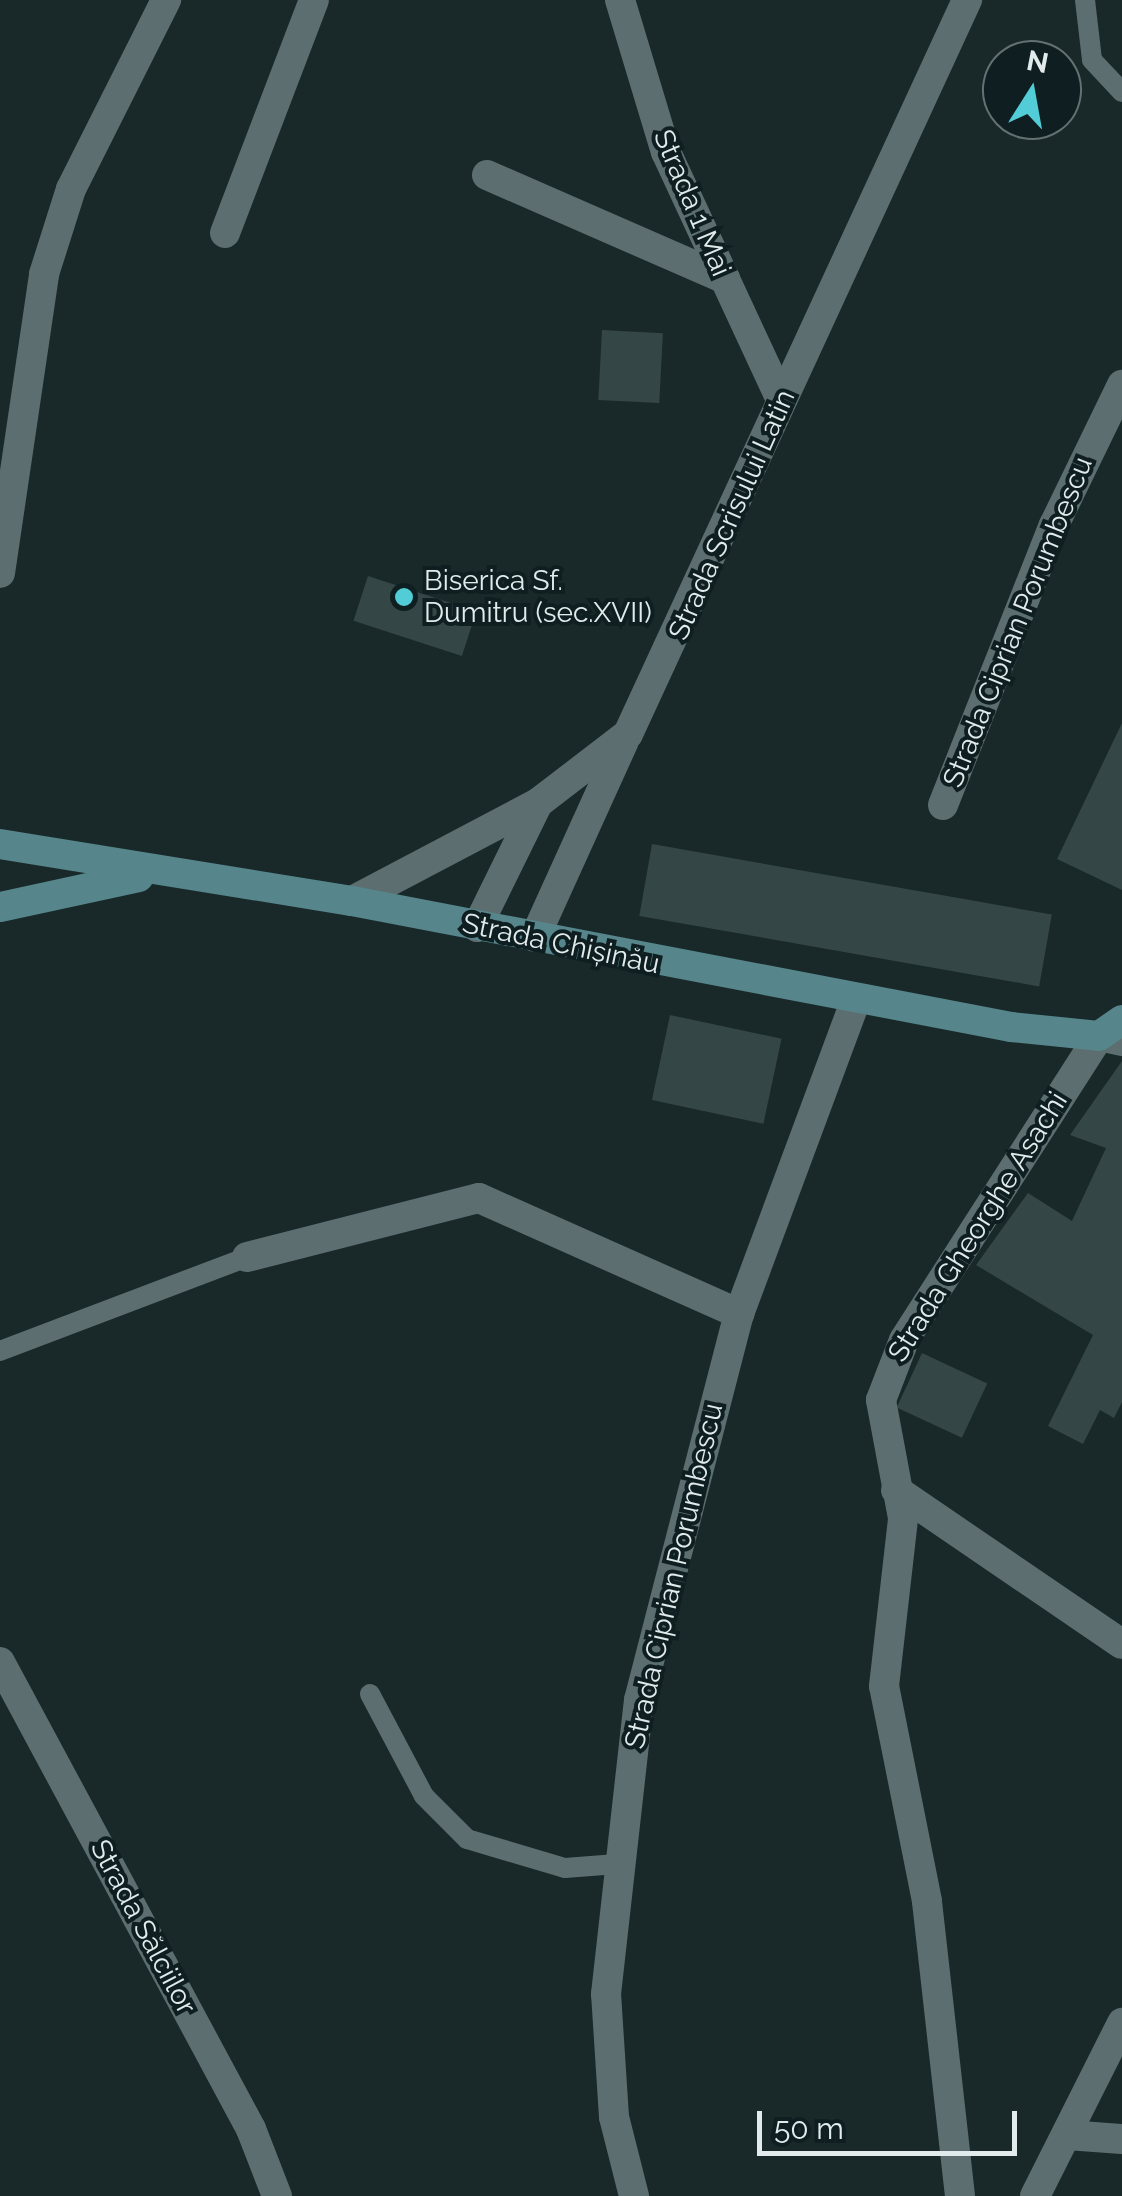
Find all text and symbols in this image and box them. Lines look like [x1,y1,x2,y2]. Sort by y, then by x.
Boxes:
north arrow [982,40,1082,140]
text: N [1024,44,1051,80]
street label: Strada 1 Mai [646,125,738,281]
street label: Strada Scrisului Latin [662,385,802,645]
street label: Strada Ciprian Porumbescu [936,452,1100,792]
place label: Biserica Sf. Dumitru (sec.XVII) [424,564,652,630]
marker: Biserica Sf. Dumitru (sec.XVII) [393,586,415,608]
street label: Strada Chișinău [459,907,663,981]
street label: Strada Gheorghe Asachi [881,1086,1075,1368]
street label: Strada Ciprian Porumbescu [618,1400,730,1752]
street label: Strada Sălciilor [83,1834,203,2020]
scale bar [762,2091,1022,2153]
text: 50 m [774,2111,844,2146]

